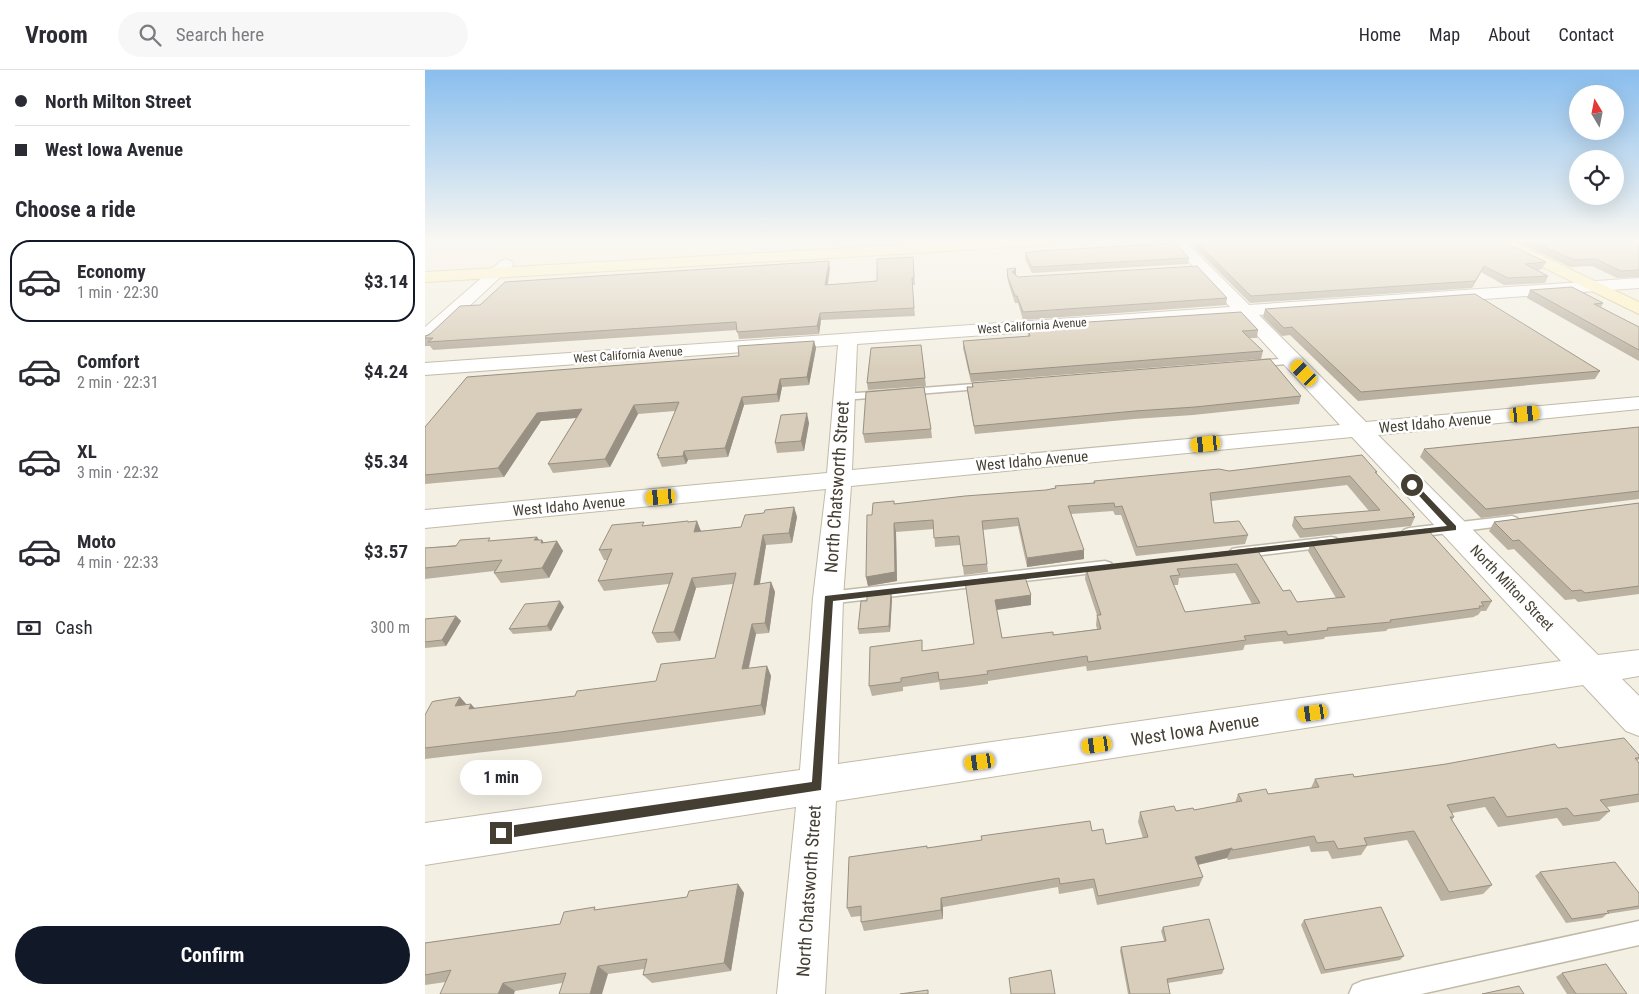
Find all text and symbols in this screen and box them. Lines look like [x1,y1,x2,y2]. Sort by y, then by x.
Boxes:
search box [118,12,468,57]
text: Vroom [25,21,88,49]
icon: search [136,21,164,49]
text: Search here [176,23,264,46]
text: Home [1359,24,1401,45]
text: Map [1429,24,1460,45]
text: About [1488,24,1530,45]
text: Contact [1558,24,1614,45]
north arrow [1569,85,1624,140]
map controls [1569,85,1624,205]
text: North Milton Street [45,90,191,113]
text: West Iowa Avenue [45,138,183,161]
button: locate [1569,150,1624,205]
text: Choose a ride [15,197,136,222]
icon: car [17,259,62,304]
text: Economy [77,260,146,283]
text: $3.14 [364,270,408,293]
text: 1 min · 22:30 [77,283,159,302]
street label: West California Avenue [977,315,1087,337]
street label: West California Avenue [573,344,683,366]
icon: car [17,349,62,394]
text: Comfort [77,350,140,373]
car [1288,357,1319,389]
text: $4.24 [364,360,408,383]
text: 2 min · 22:31 [77,373,159,392]
street label: North Chatsworth Street [820,400,853,574]
car [1509,405,1540,423]
street label: West Idaho Avenue [1378,409,1492,437]
car [1190,435,1221,453]
icon: car [17,439,62,484]
text: XL [77,440,97,463]
street label: West Idaho Avenue [975,447,1089,475]
text: $5.34 [364,450,408,473]
text: 3 min · 22:32 [77,463,159,482]
route start [1401,474,1423,496]
car [645,488,676,506]
street label: West Idaho Avenue [512,492,626,520]
icon: car [17,529,62,574]
text: Moto [77,530,116,553]
text: $3.57 [364,540,408,563]
street label: North Milton Street [1466,541,1558,635]
text: 4 min · 22:33 [77,553,159,572]
icon: cash [15,614,43,642]
text: Cash [55,616,93,639]
text: 300 m [371,618,410,637]
car [1297,703,1328,723]
street label: West Iowa Avenue [1129,709,1260,750]
car [1081,735,1112,755]
car [964,752,995,772]
callout: 1 min [460,760,542,796]
text: 1 min [483,768,519,787]
street label: North Chatsworth Street [792,804,825,978]
route end [490,822,512,844]
button: Confirm [15,926,410,984]

